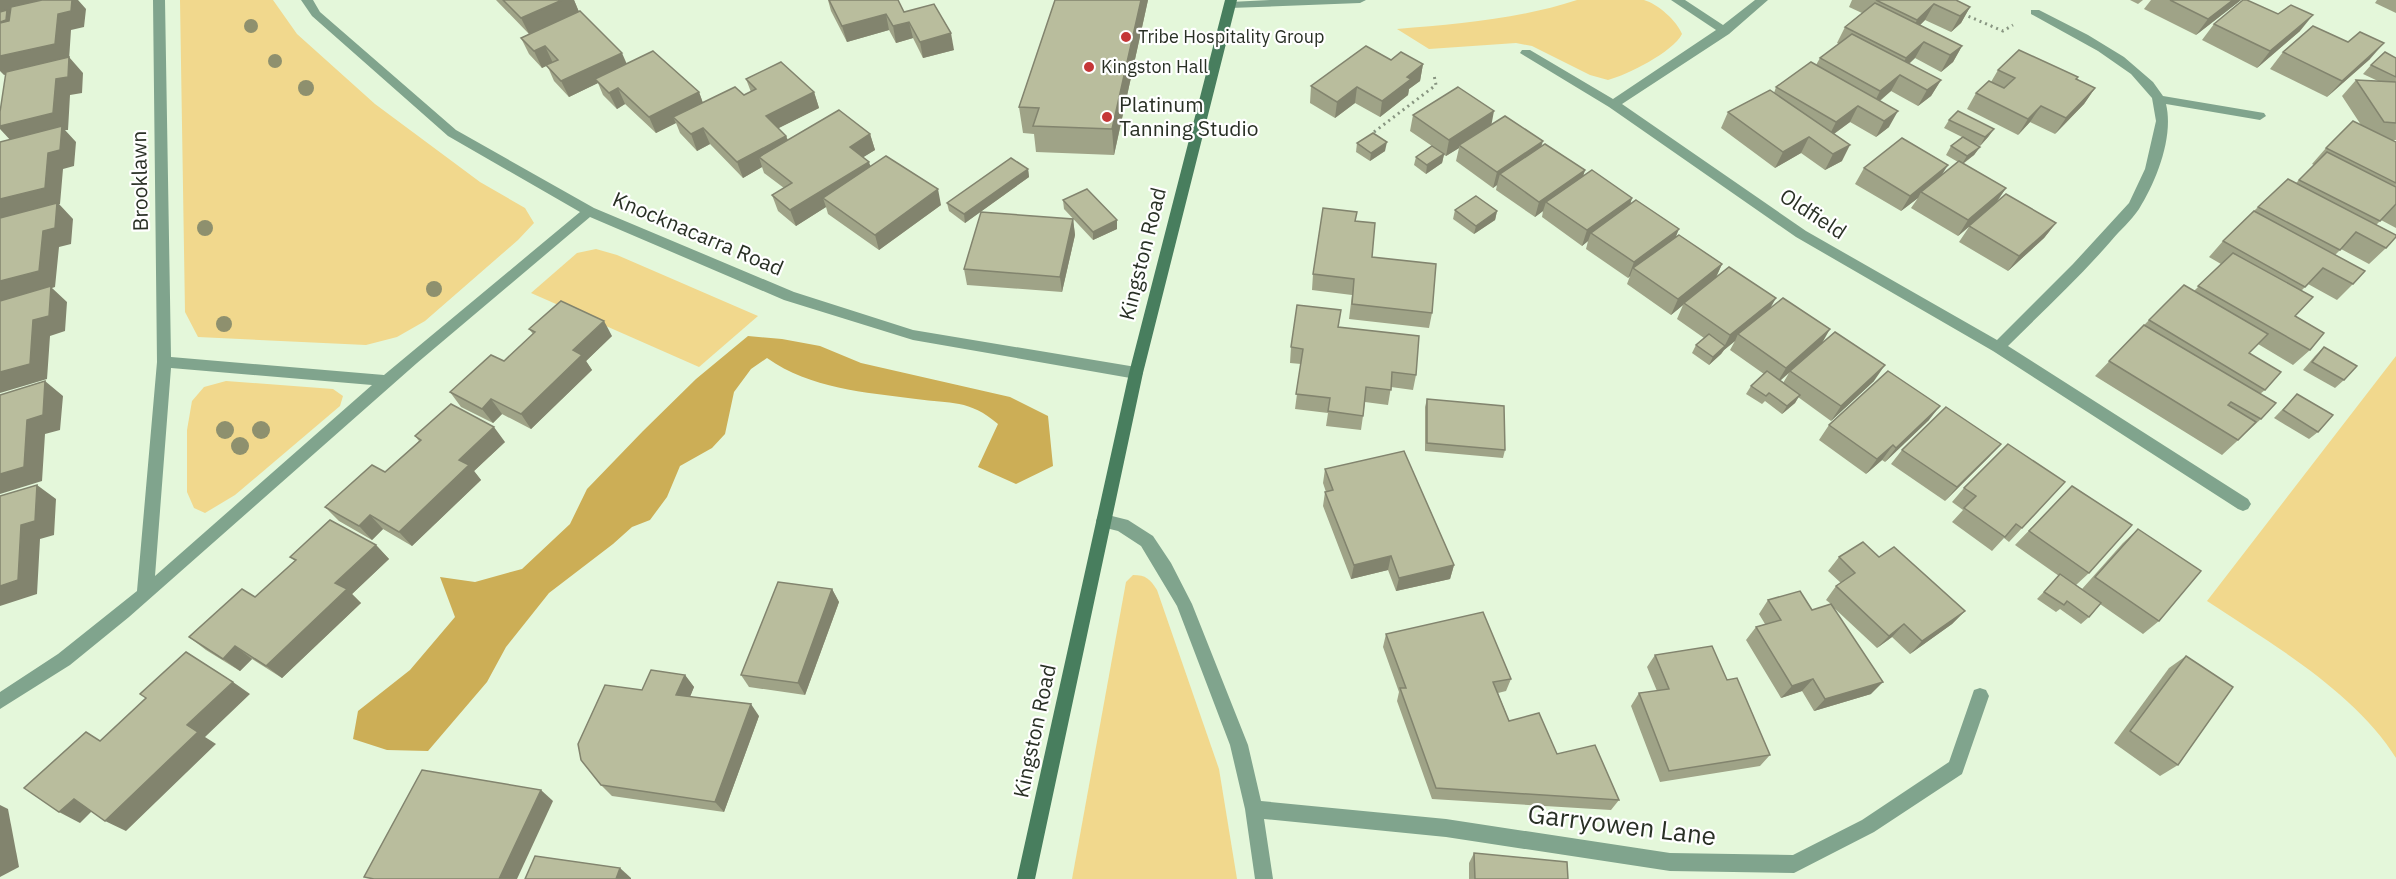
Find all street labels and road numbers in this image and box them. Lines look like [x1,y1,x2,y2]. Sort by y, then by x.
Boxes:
street label: Brooklawn [124,130,154,232]
street label: Oldfield [1775,181,1852,245]
street label: Knocknacarra Road [609,184,788,282]
street label: Kingston Road [1112,184,1172,323]
street label: Kingston Road [1006,661,1062,800]
street label: Garryowen Lane [1526,796,1718,852]

